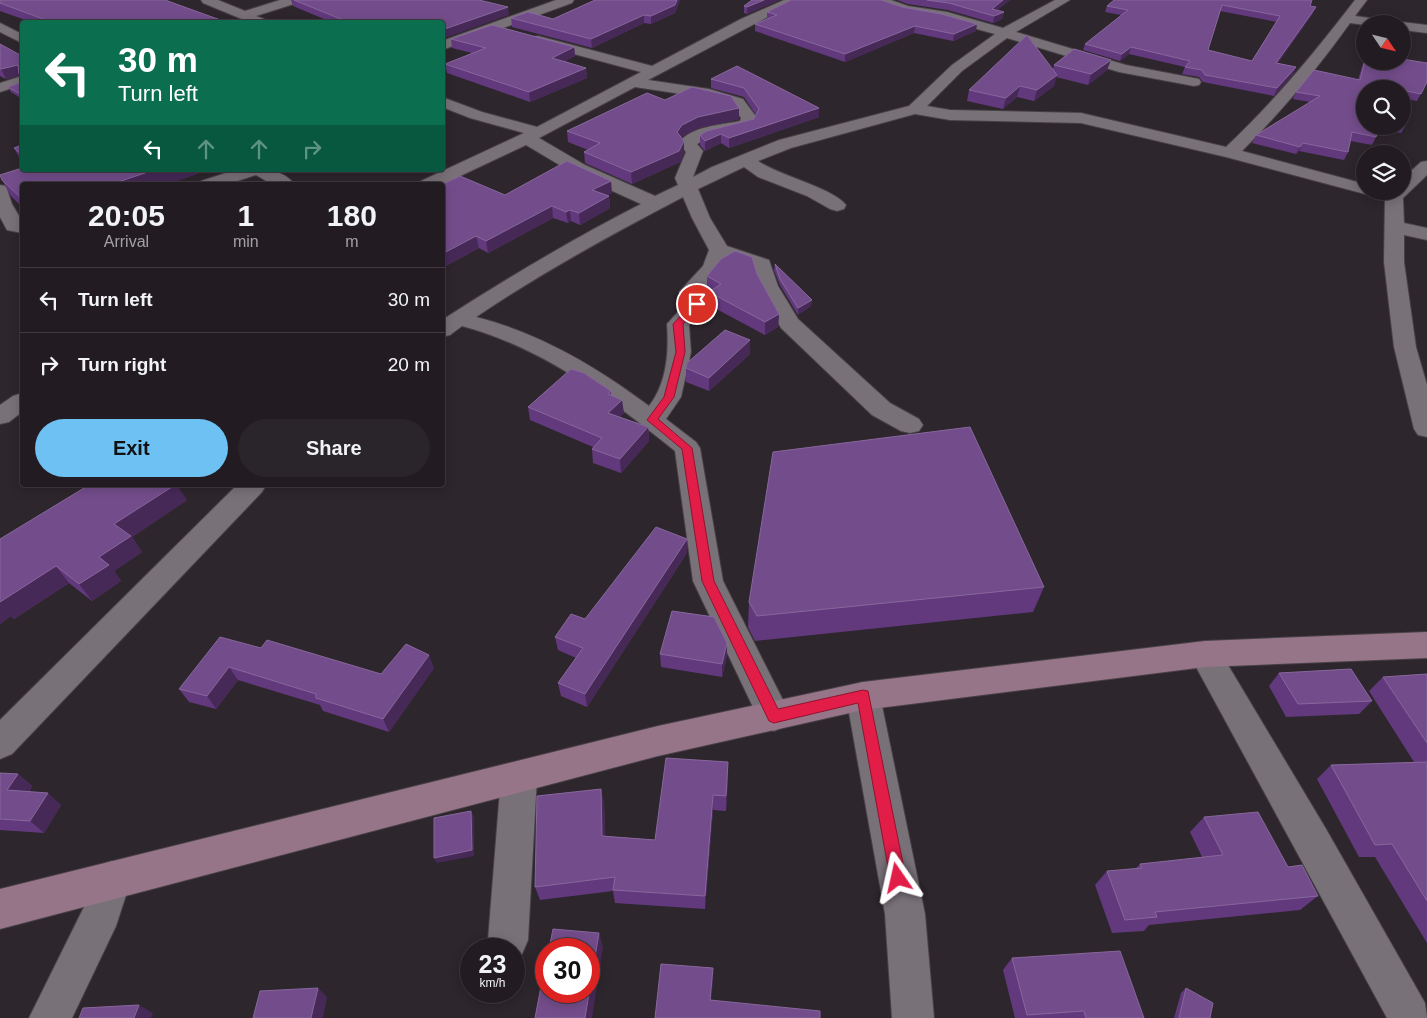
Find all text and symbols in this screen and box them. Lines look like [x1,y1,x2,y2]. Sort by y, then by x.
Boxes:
north arrow [1356,15,1411,70]
map controls [1356,15,1411,200]
icon: left [35,40,100,105]
text: 30 m [118,40,198,79]
button: search [1356,80,1411,135]
text: Turn left [118,81,198,106]
icon: left [139,135,167,163]
icon: ahead [192,135,220,163]
icon: ahead [245,135,273,163]
icon: right [298,135,326,163]
button: layers [1356,145,1411,200]
text: 20:05 [88,199,165,232]
text: 1 [237,199,254,232]
text: 180 [327,199,377,232]
text: Arrival [104,233,149,250]
text: min [233,233,259,250]
text: m [345,233,358,250]
pin [676,283,718,325]
icon: left [35,286,63,314]
text: Turn left [78,289,153,310]
text: 30 m [388,289,430,310]
icon: arrive [683,290,711,318]
icon: right [35,351,63,379]
text: Turn right [78,354,166,375]
text: 20 m [388,354,430,375]
button: Exit [35,419,228,477]
button: Share [238,419,430,477]
position arrow [871,851,923,903]
speed limit sign: 30 [535,938,600,1003]
text: 23 [479,950,506,978]
text: km/h [479,976,506,990]

